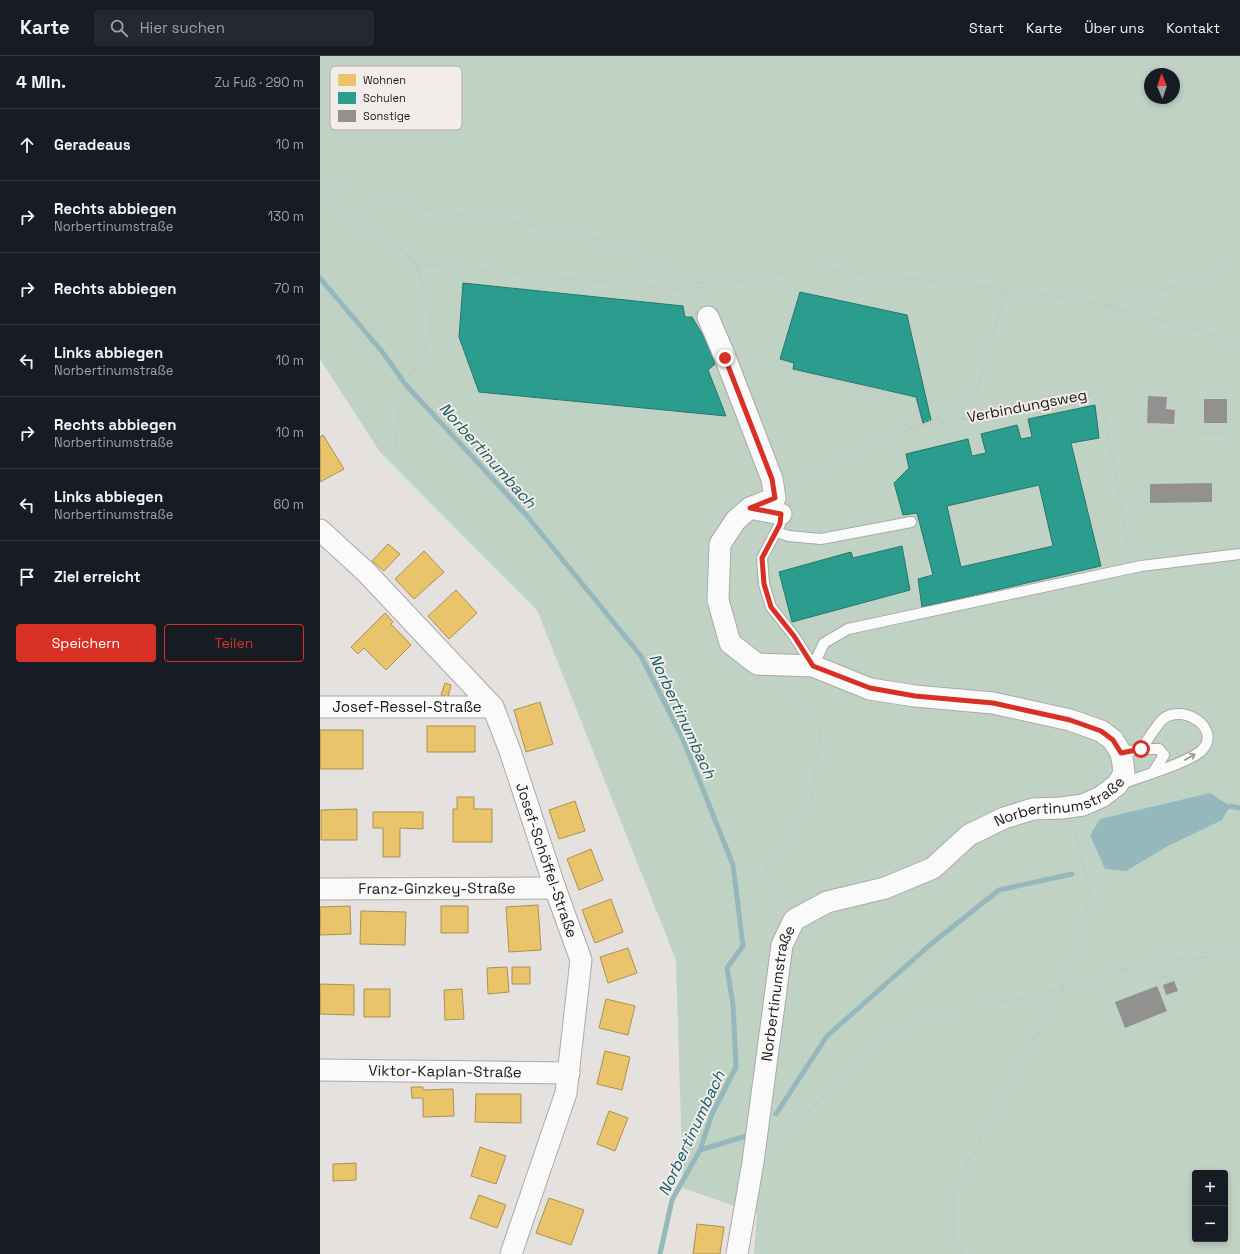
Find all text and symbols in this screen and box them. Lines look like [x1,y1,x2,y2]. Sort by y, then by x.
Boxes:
search box [94,10,374,46]
text: Karte [20,15,70,40]
icon: search [108,17,130,39]
text: Hier suchen [140,18,225,37]
text: Start [969,19,1004,37]
text: Karte [1026,19,1062,37]
text: Über uns [1084,19,1144,37]
text: Kontakt [1166,19,1220,37]
legend [330,66,462,130]
north arrow [1144,68,1180,104]
text: 4 Min. [16,71,66,93]
text: Wohnen [363,73,406,87]
text: Zu Fuß · 290 m [214,74,304,91]
text: Schulen [363,91,406,105]
text: Sonstige [363,109,410,123]
icon: ahead [16,134,38,156]
text: Geradeaus [54,135,131,154]
text: 10 m [276,136,304,153]
text: Rechts abbiegen [54,199,176,218]
icon: right [16,206,38,228]
text: 130 m [268,208,304,225]
text: Norbertinumstraße [54,218,173,235]
icon: right [16,278,38,300]
text: Rechts abbiegen [54,279,176,298]
text: 70 m [274,280,304,297]
text: Links abbiegen [54,343,163,362]
route end [716,349,734,367]
icon: left [16,350,38,372]
text: 10 m [276,352,304,369]
text: Norbertinumstraße [54,362,173,379]
street label: Verbindungsweg [965,385,1088,426]
water label: Norbertinumbach [434,398,542,514]
text: Rechts abbiegen [54,415,176,434]
icon: right [16,422,38,444]
text: 10 m [276,424,304,441]
text: Norbertinumstraße [54,434,173,451]
text: Links abbiegen [54,487,163,506]
icon: left [16,494,38,516]
text: 60 m [273,496,304,513]
text: Norbertinumstraße [54,506,173,523]
icon: arrive [16,566,38,588]
text: Ziel erreicht [54,567,141,586]
button: Speichern [16,624,156,662]
button: Teilen [164,624,304,662]
water label: Norbertinumbach [644,650,721,783]
street label: Josef-Ressel-Straße [332,697,482,716]
route start [1132,740,1150,758]
one-way arrow [1184,753,1196,761]
street label: Norbertinumstraße [991,773,1129,830]
street label: Josef-Schöffel-Straße [512,780,582,940]
street label: Franz-Ginzkey-Straße [358,878,516,898]
street label: Norbertinumstraße [757,922,799,1062]
street label: Viktor-Kaplan-Straße [368,1061,522,1081]
water label: Norbertinumbach [653,1066,730,1199]
map controls [1192,1170,1228,1242]
button: + [1192,1170,1228,1206]
button: − [1192,1206,1228,1242]

